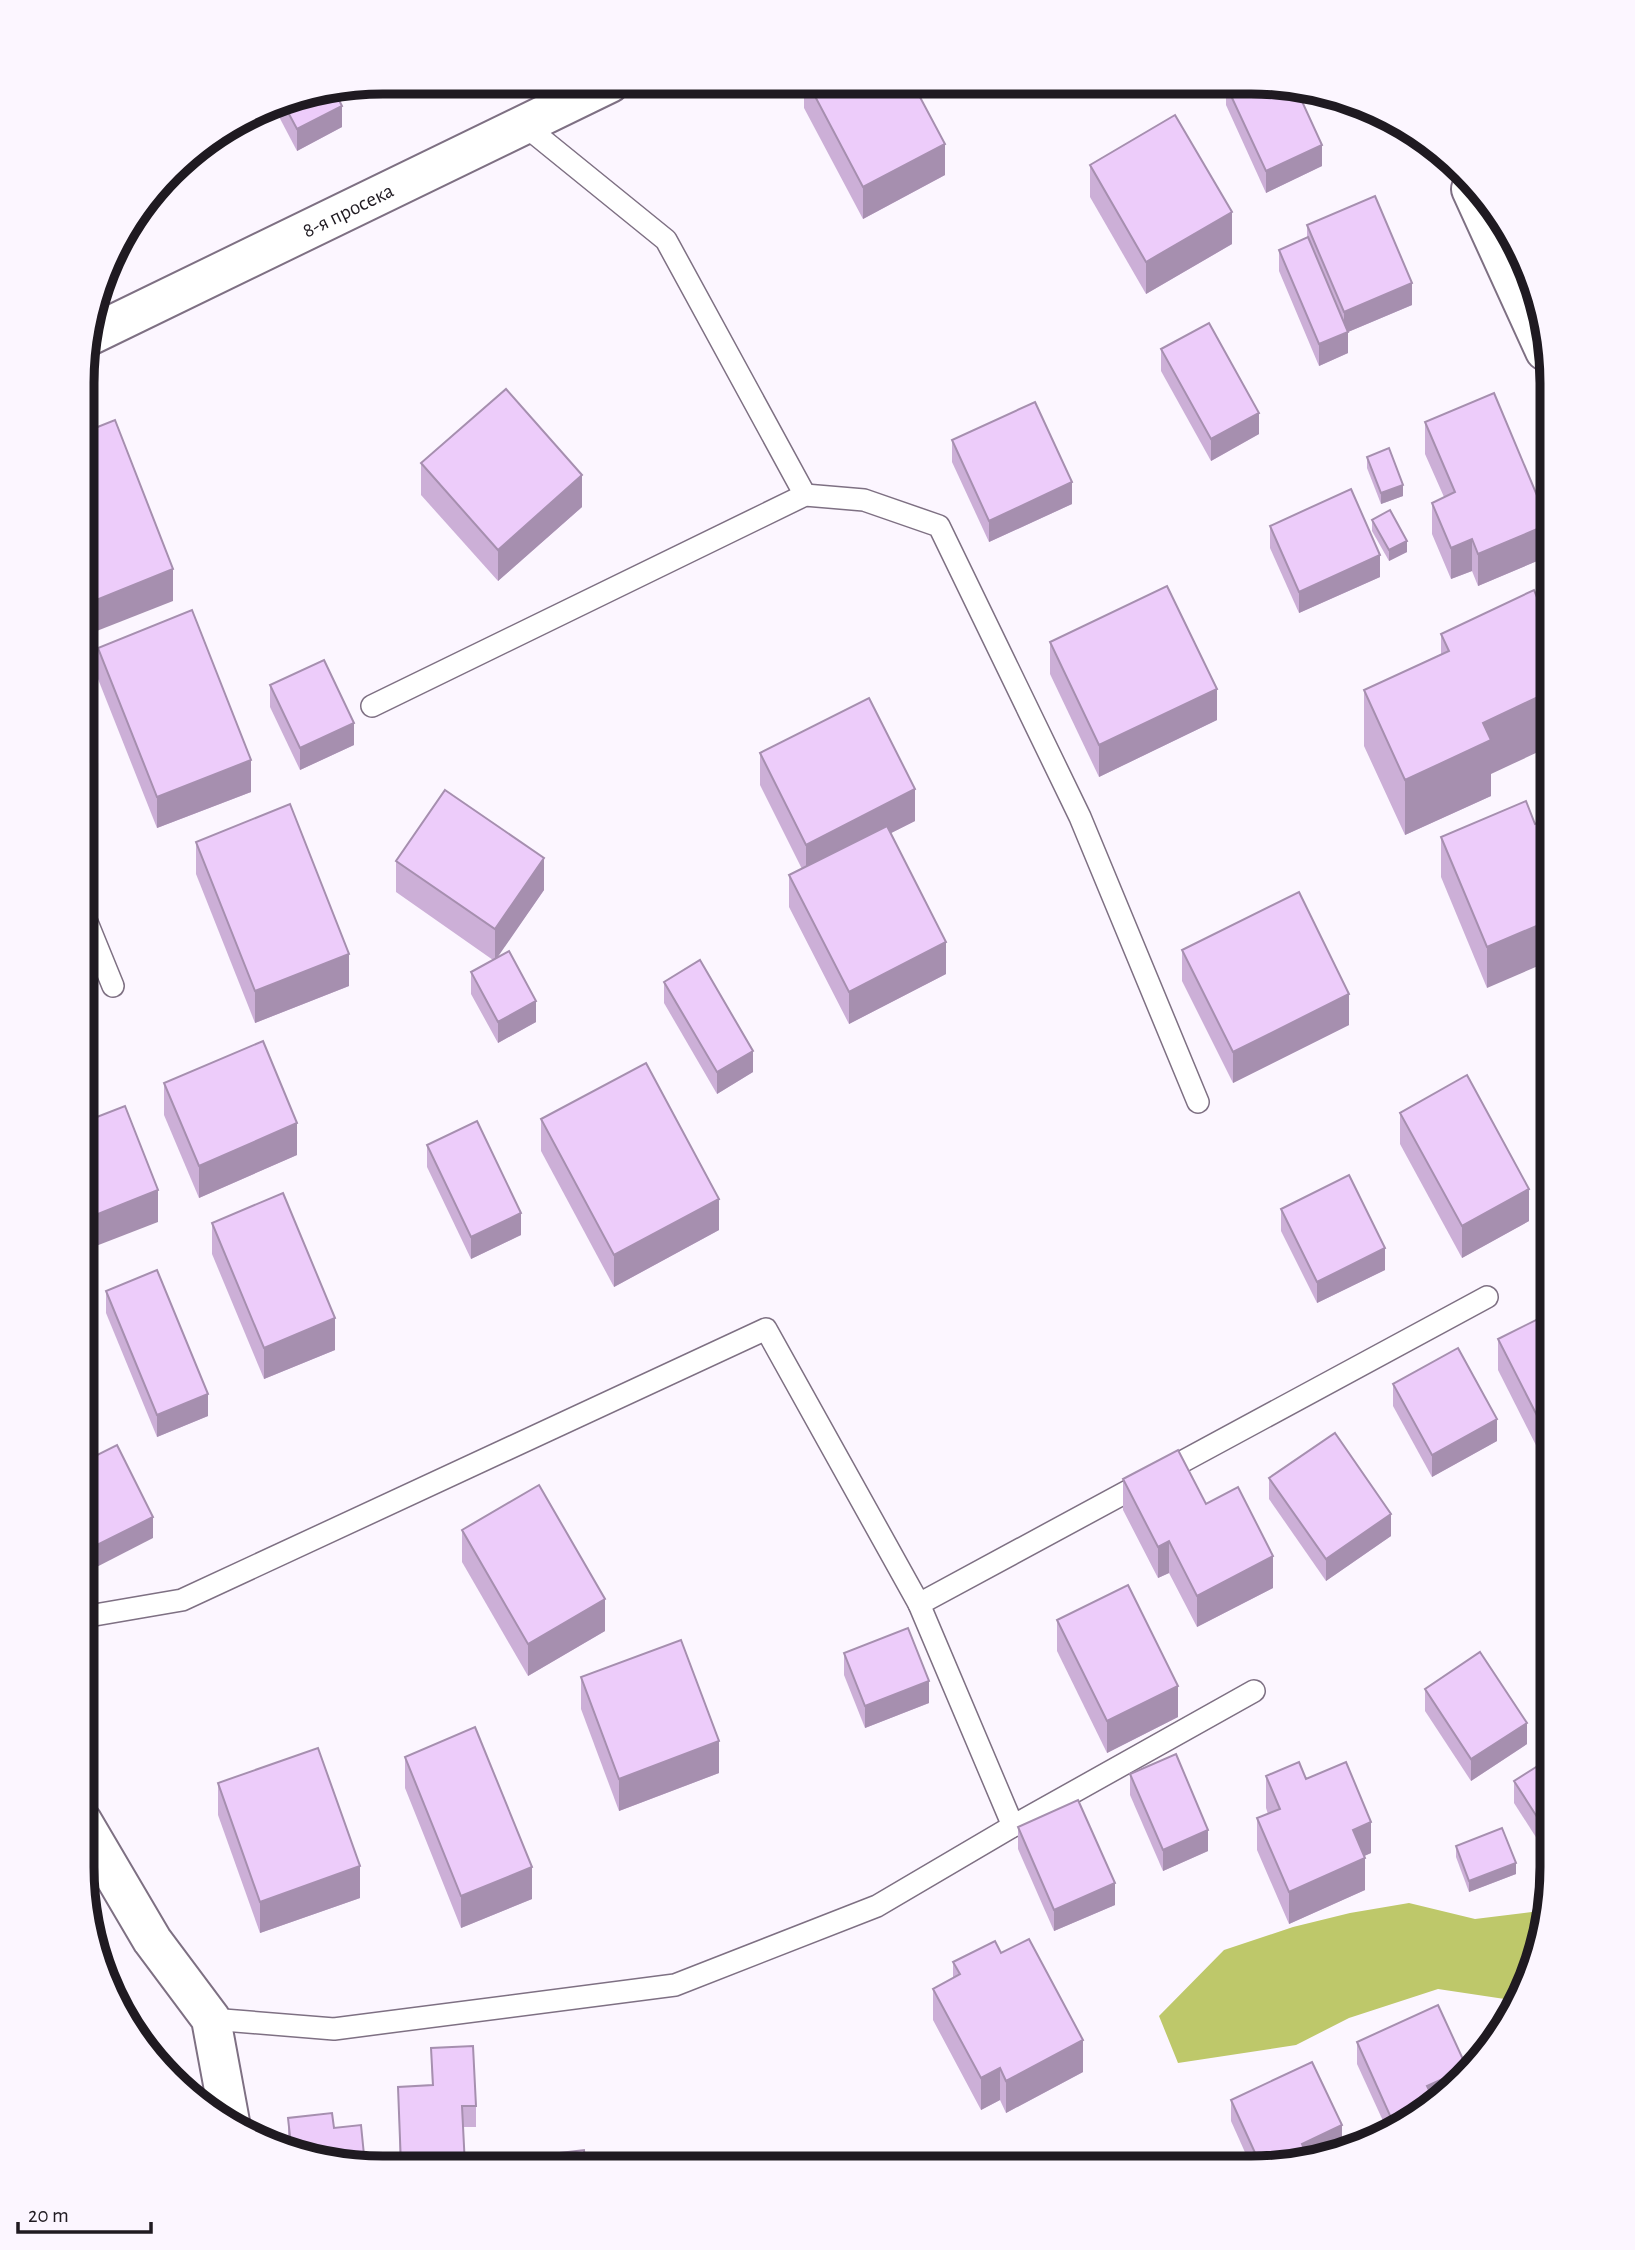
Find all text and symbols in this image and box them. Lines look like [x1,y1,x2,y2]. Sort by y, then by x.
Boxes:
street label: 8-я просека [299,180,397,242]
scale bar [18,2190,150,2234]
text: 20 m [28,2205,69,2226]

